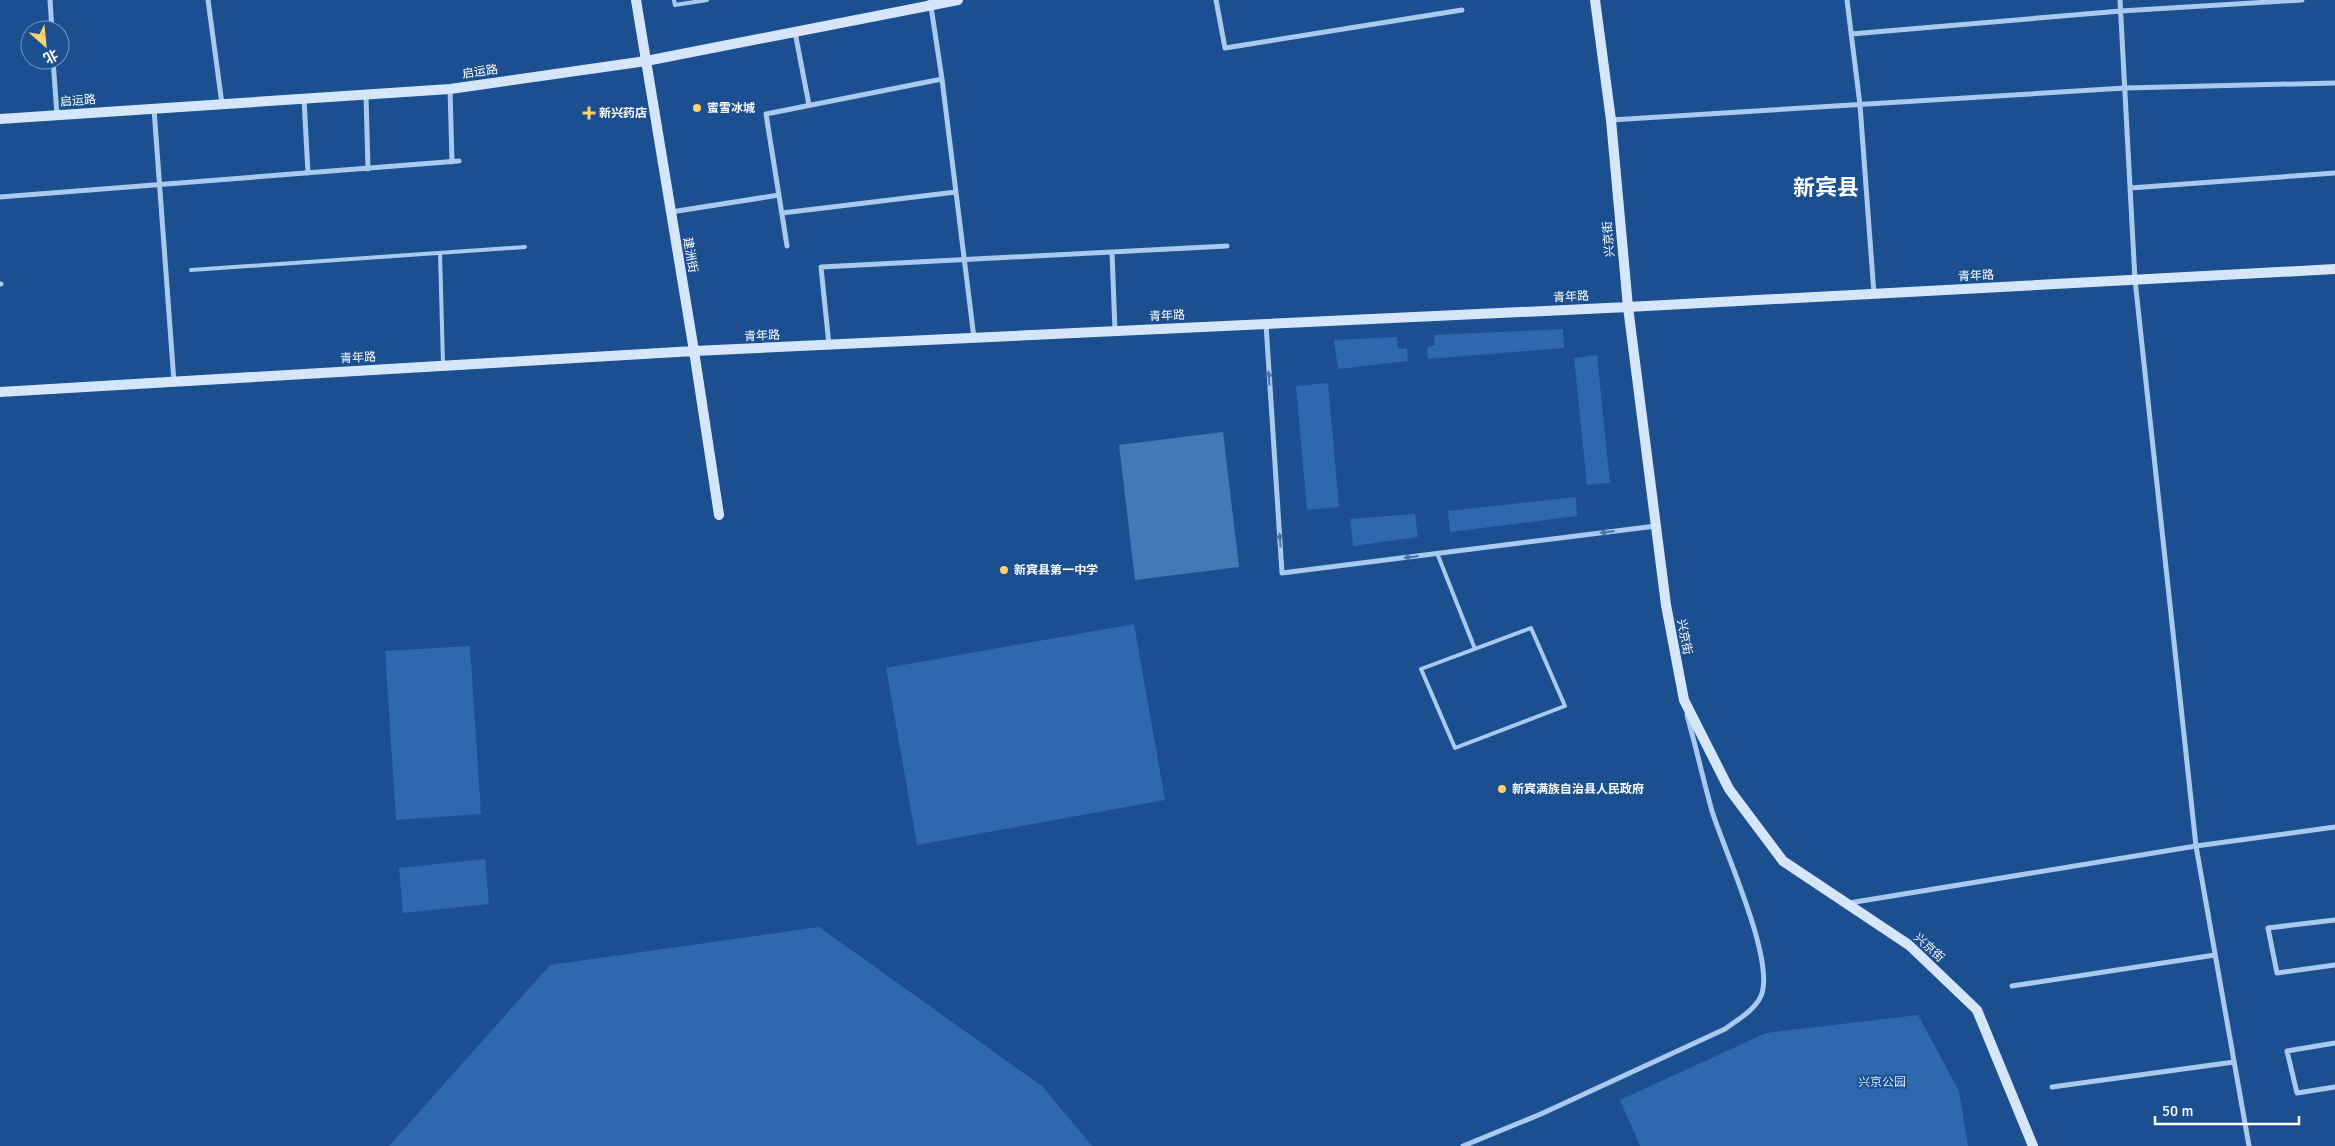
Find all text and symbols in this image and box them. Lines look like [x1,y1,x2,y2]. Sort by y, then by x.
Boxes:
north arrow [20,20,70,70]
text: 北 [41,45,61,67]
street label: 启运路 [461,62,499,82]
street label: 启运路 [60,92,96,110]
place label: 蜜雪冰城 [707,101,755,116]
marker: 蜜雪冰城 [691,102,703,114]
place label: 新兴药店 [599,106,647,121]
marker: 新兴药店 [583,107,595,119]
district label: 新宾县 [1793,174,1859,201]
street label: 兴京街 [1600,220,1618,258]
street label: 建洲街 [679,236,701,274]
street label: 青年路 [1958,268,1994,284]
street label: 青年路 [1553,289,1589,305]
street label: 青年路 [1149,308,1185,324]
street label: 青年路 [744,328,780,344]
street label: 青年路 [340,350,376,366]
one-way arrow [1265,370,1273,386]
one-way arrow [1599,528,1615,536]
one-way arrow [1276,532,1284,548]
one-way arrow [1403,553,1419,561]
place label: 新宾县第一中学 [1014,563,1098,578]
marker: 新宾县第一中学 [998,564,1010,576]
street label: 兴京街 [1673,618,1695,656]
place label: 新宾满族自治县人民政府 [1512,782,1644,797]
marker: 新宾满族自治县人民政府 [1496,783,1508,795]
street label: 兴京街 [1911,930,1947,966]
park label: 兴京公园 [1858,1075,1906,1090]
scale bar [2155,1094,2299,1126]
text: 50 m [2162,1102,2193,1120]

